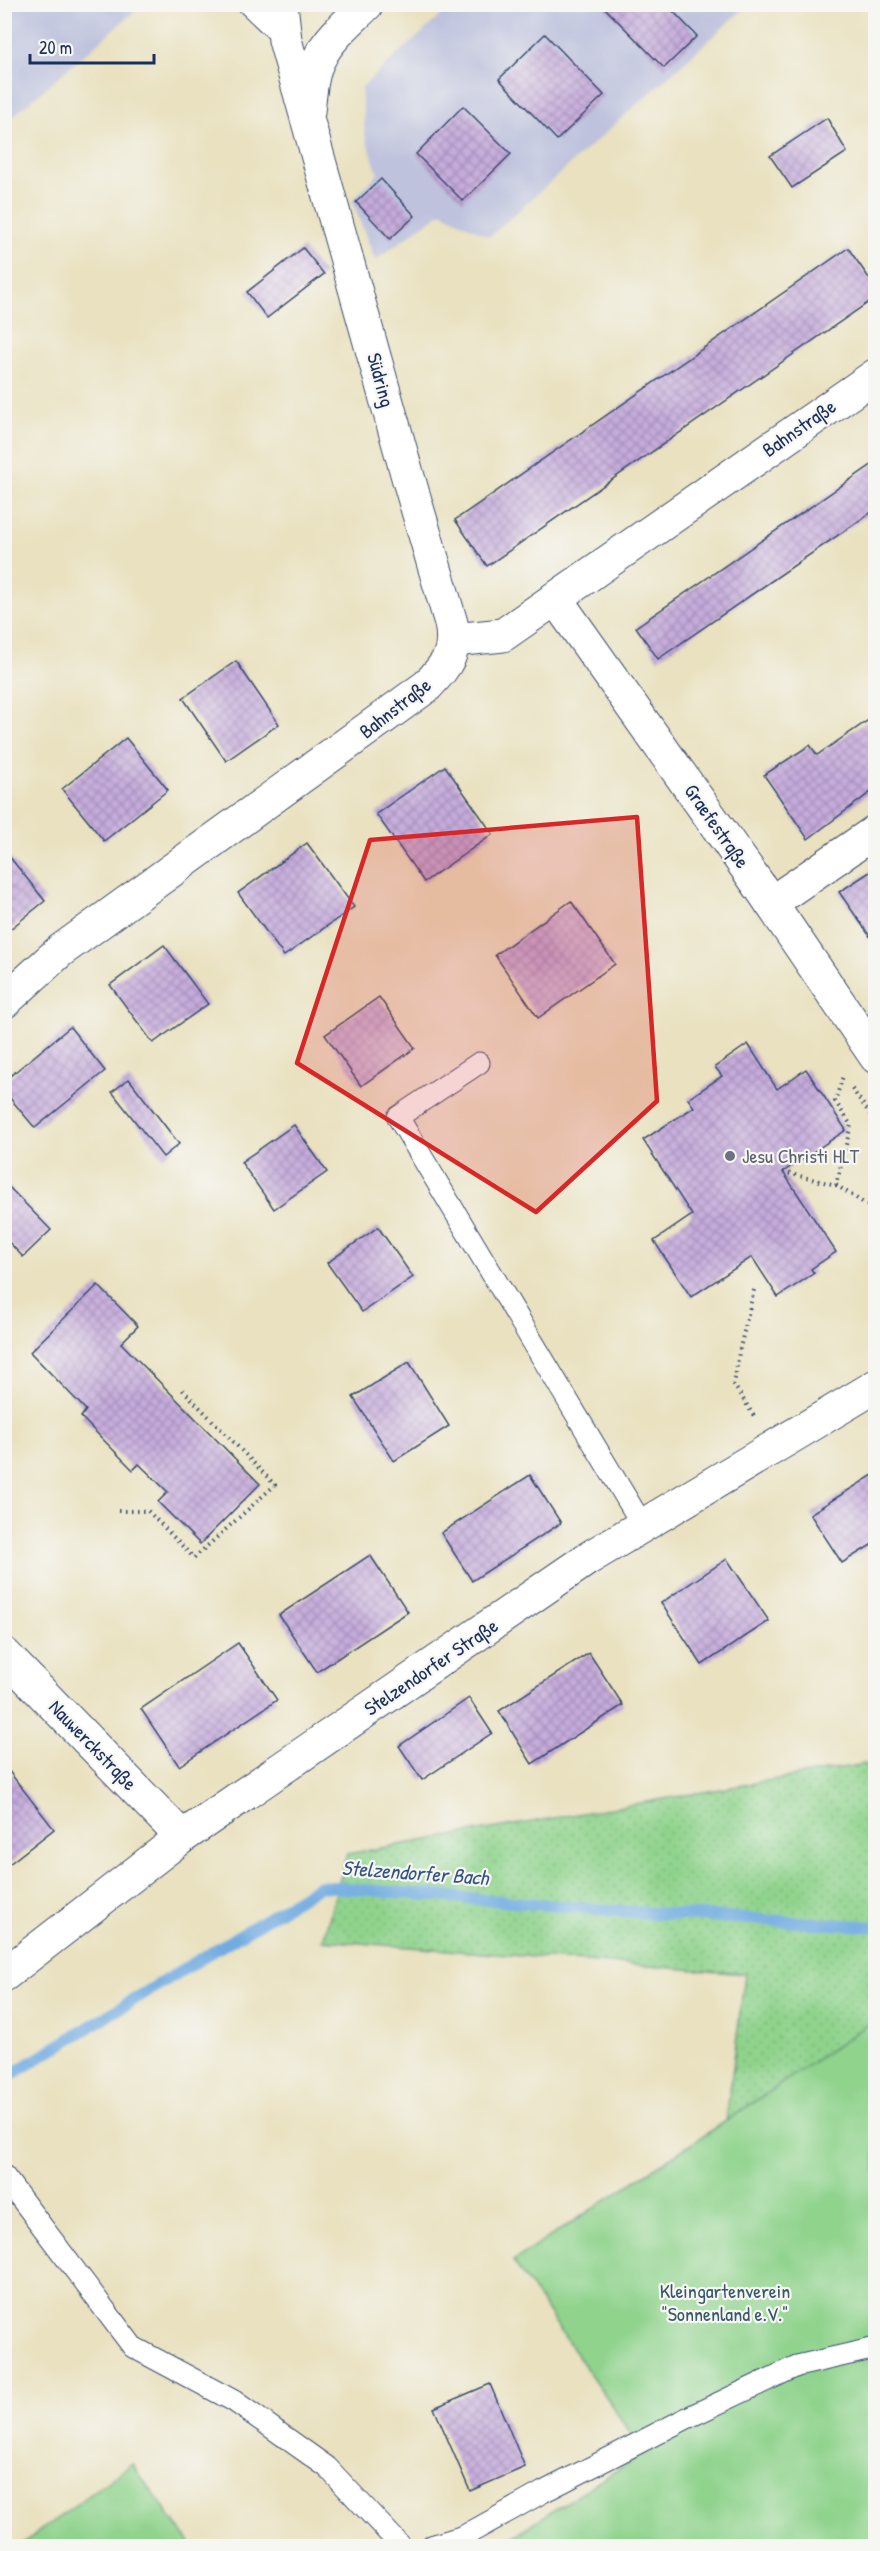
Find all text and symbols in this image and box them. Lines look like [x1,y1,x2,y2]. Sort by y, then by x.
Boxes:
scale bar [30,27,154,65]
text: 20 m [39,35,72,60]
street label: Südring [361,350,402,410]
street label: Bahnstraße [757,392,841,463]
street label: Bahnstraße [353,671,436,744]
street label: Graefestraße [679,778,756,873]
place label: Jesu Christi HLT [742,1142,860,1169]
marker: Jesu Christi HLT [723,1149,737,1163]
street label: Stelzendorfer Straße [358,1612,503,1721]
street label: Nauwerckstraße [43,1694,143,1796]
water label: Stelzendorfer Bach [341,1853,491,1892]
park label: Kleingartenverein "Sonnenland e.V." [660,2277,790,2327]

